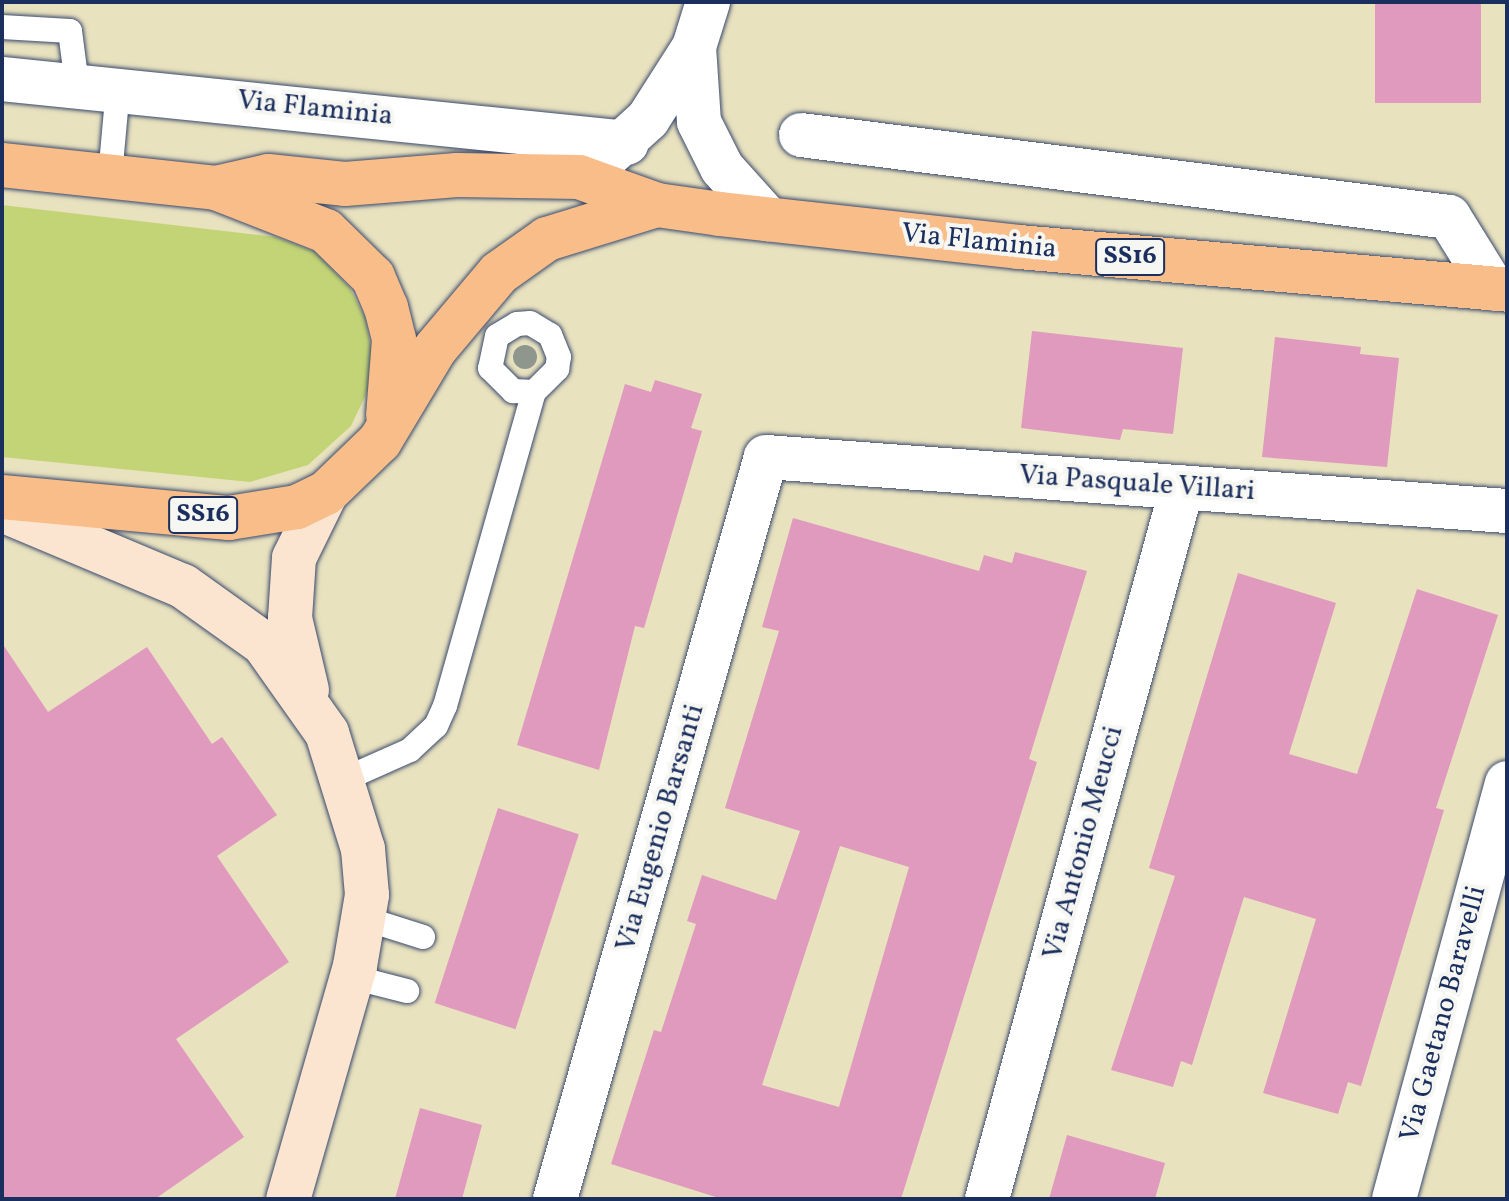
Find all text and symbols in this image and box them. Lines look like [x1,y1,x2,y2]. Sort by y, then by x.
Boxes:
street label: Via Flaminia [236,84,394,134]
street label: Via Flaminia [900,217,1058,267]
road number: SS16 [1094,235,1166,279]
street label: Via Pasquale Villari [1017,459,1257,509]
road number: SS16 [167,493,239,537]
street label: Via Eugenio Barsanti [610,701,712,955]
street label: Via Antonio Meucci [1037,723,1131,963]
street label: Via Gaetano Baravelli [1394,882,1494,1146]

